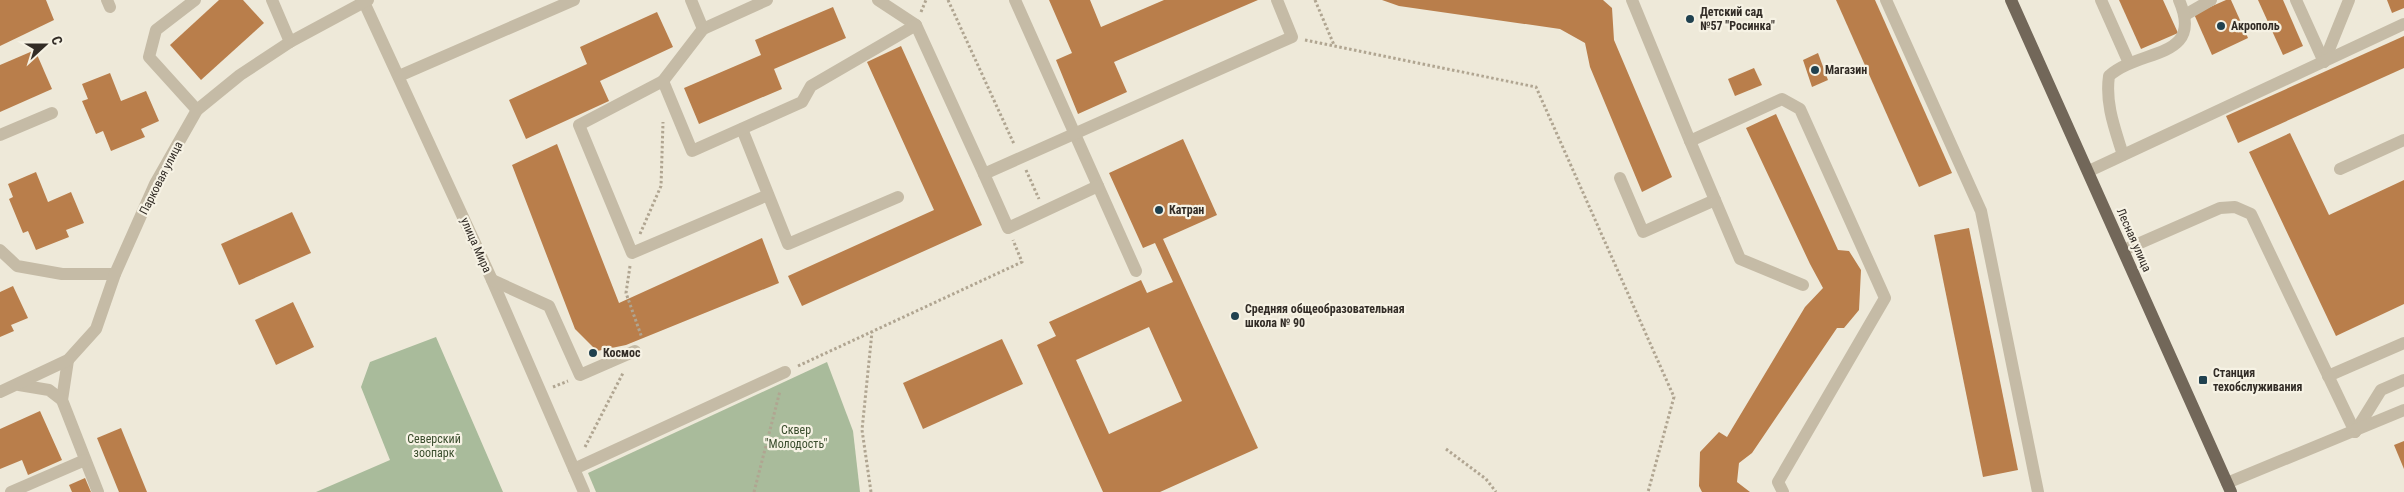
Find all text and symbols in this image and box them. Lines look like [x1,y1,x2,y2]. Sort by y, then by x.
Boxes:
place label: Детский сад №57 "Росинка" [1700,5,1775,33]
marker: Детский сад №57 "Росинка" [1684,13,1696,25]
place label: Акрополь [2231,19,2280,33]
north arrow [20,20,70,70]
marker: Акрополь [2215,20,2227,32]
text: С [48,34,66,47]
place label: Магазин [1825,63,1867,77]
marker: Магазин [1809,64,1821,76]
street label: Парковая улица [137,139,186,217]
place label: Катран [1169,203,1204,217]
marker: Катран [1153,204,1165,216]
street label: Лесная улица [2114,206,2154,274]
street label: улица Мира [458,215,494,275]
place label: Средняя общеобразовательная школа № 90 [1245,302,1405,330]
marker: Средняя общеобразовательная школа № 90 [1229,310,1241,322]
place label: Космос [603,346,641,360]
marker: Космос [587,347,599,359]
place label: Станция техобслуживания [2213,366,2302,394]
marker: Станция техобслуживания [2197,374,2209,386]
park label: Сквер "Молодость" [765,423,827,451]
park label: Северский зоопарк [407,432,461,460]

